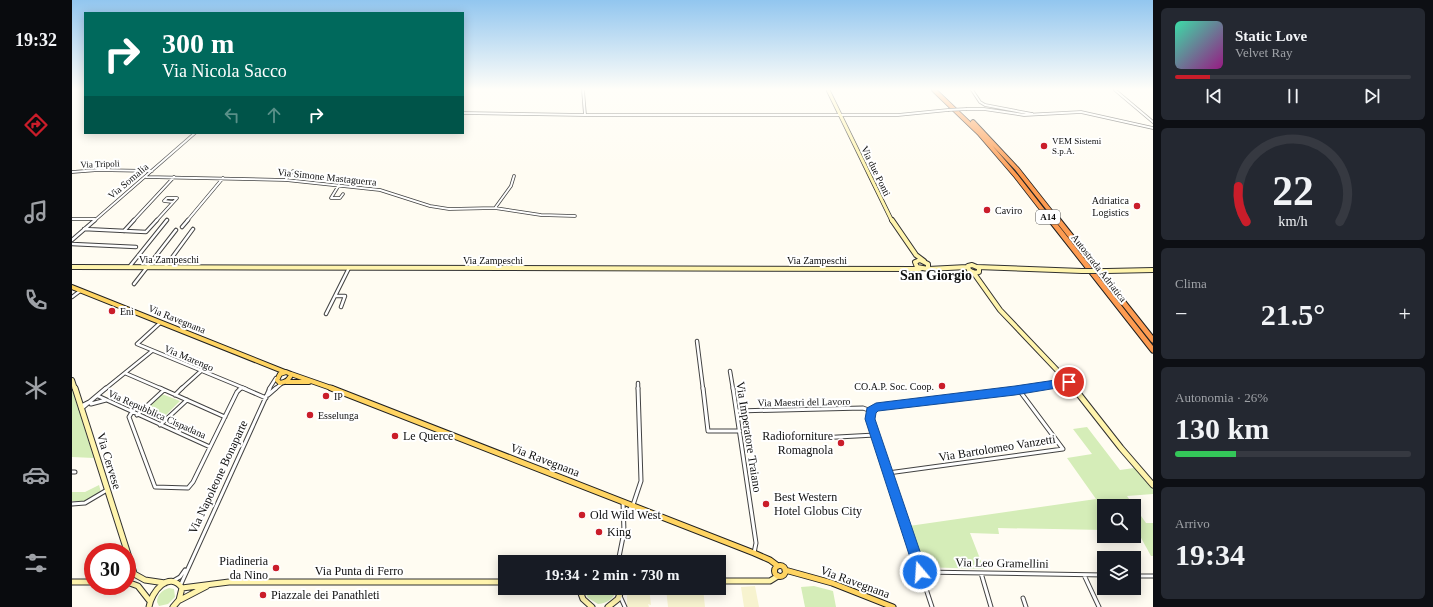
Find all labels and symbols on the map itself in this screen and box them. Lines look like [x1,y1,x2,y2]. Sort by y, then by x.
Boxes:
place label: VEM Sistemi S.p.A. [1052,136,1102,156]
marker: VEM Sistemi S.p.A. [1039,141,1049,151]
street label: Via due Ponti [859,144,893,198]
street label: Via Tripoli [80,158,120,170]
street label: Via Somalia [106,161,151,201]
street label: Via Simone Mastaguerra [277,166,378,188]
place label: Adriatica Logistics [1092,195,1130,218]
marker: Adriatica Logistics [1132,201,1142,211]
marker: Caviro [982,205,992,215]
place label: Caviro [995,205,1022,216]
road number: A14 [1036,210,1060,224]
street label: Autostrada Adriatica [1069,232,1129,305]
street label: Via Zampeschi [139,254,199,265]
street label: Via Zampeschi [463,255,523,266]
street label: Via Zampeschi [787,255,847,266]
district label: San Giorgio [900,268,972,283]
street label: Via Ravegnana [147,303,208,336]
marker: Eni [107,306,117,316]
place label: Eni [120,306,134,317]
street label: Via Marengo [163,343,215,373]
pin [1052,365,1086,399]
street label: Via Imperatore Traiano [733,381,765,493]
place label: CO.A.P. Soc. Coop. [854,381,934,392]
marker: CO.A.P. Soc. Coop. [937,381,947,391]
street label: Via Repubblica Cispadana [106,387,208,441]
marker: IP [321,391,331,401]
place label: IP [334,391,343,402]
street label: Via Maestri del Lavoro [757,396,851,408]
marker: Esselunga [305,410,315,420]
place label: Esselunga [318,410,359,421]
street label: Via Napoleone Bonaparte [185,418,251,536]
place label: Le Querce [403,429,453,443]
place label: Radioforniture Romagnola [762,429,834,457]
street label: Via Cervese [94,431,124,491]
marker: Le Querce [390,431,400,441]
street label: Via Bartolomeo Vanzetti [937,432,1057,464]
marker: Radioforniture Romagnola [836,438,846,448]
street label: Via Ravegnana [508,440,582,480]
place label: Best Western Hotel Globus City [774,490,862,518]
marker: Best Western Hotel Globus City [761,499,771,509]
place label: Old Wild West [590,508,661,522]
marker: Old Wild West [577,510,587,520]
place label: King [607,525,631,539]
marker: King [594,527,604,537]
speed limit sign: 30 [84,543,136,595]
position arrow [899,551,941,593]
place label: Piadineria da Nino [219,554,269,582]
street label: Via Leo Gramellini [955,555,1049,571]
marker: Piadineria da Nino [271,563,281,573]
street label: Via Ravegnana [818,563,892,601]
street label: Via Punta di Ferro [315,564,403,578]
place label: Piazzale dei Panathleti [271,588,380,602]
marker: Piazzale dei Panathleti [258,590,268,600]

